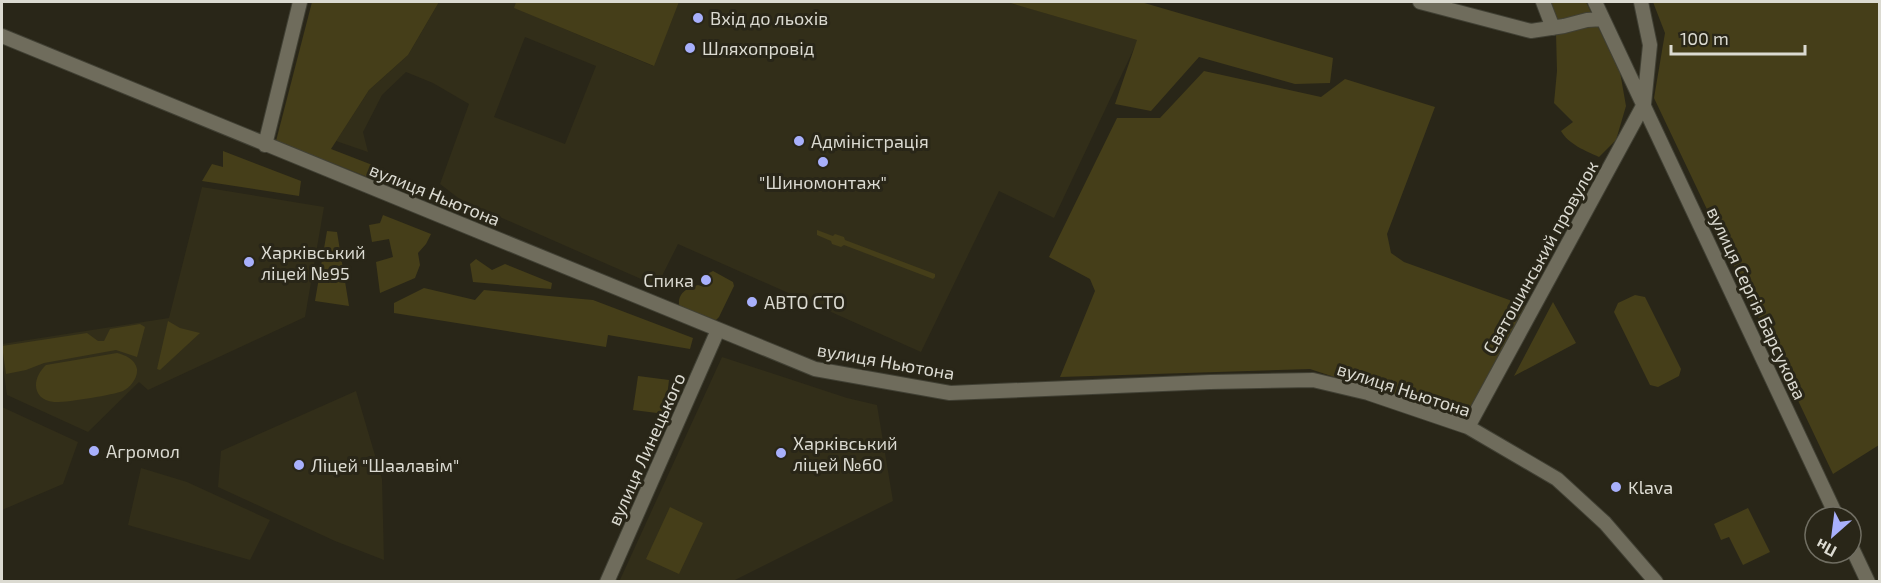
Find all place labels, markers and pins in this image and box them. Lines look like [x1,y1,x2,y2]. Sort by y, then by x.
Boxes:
place label: Вхід до льохів [710,7,828,29]
marker: Вхід до льохів [691,11,705,25]
place label: Шляхопровід [702,37,814,59]
marker: Шляхопровід [683,41,697,55]
place label: Адміністрація [811,130,929,152]
marker: Адміністрація [792,134,806,148]
marker: "Шиномонтаж" [816,155,830,169]
place label: "Шиномонтаж" [759,171,887,193]
place label: Харківський ліцей №95 [261,241,366,284]
marker: Харківський ліцей №95 [242,255,256,269]
place label: Спика [643,269,694,291]
marker: Спика [699,273,713,287]
place label: АВТО СТО [764,291,845,313]
marker: АВТО СТО [745,295,759,309]
place label: Харківський ліцей №60 [793,432,898,475]
place label: Агромол [106,440,180,462]
marker: Агромол [87,444,101,458]
marker: Харківський ліцей №60 [774,446,788,460]
place label: Ліцей "Шаалавім" [311,454,459,476]
marker: Ліцей "Шаалавім" [292,458,306,472]
place label: Klava [1628,476,1673,498]
marker: Klava [1609,480,1623,494]

